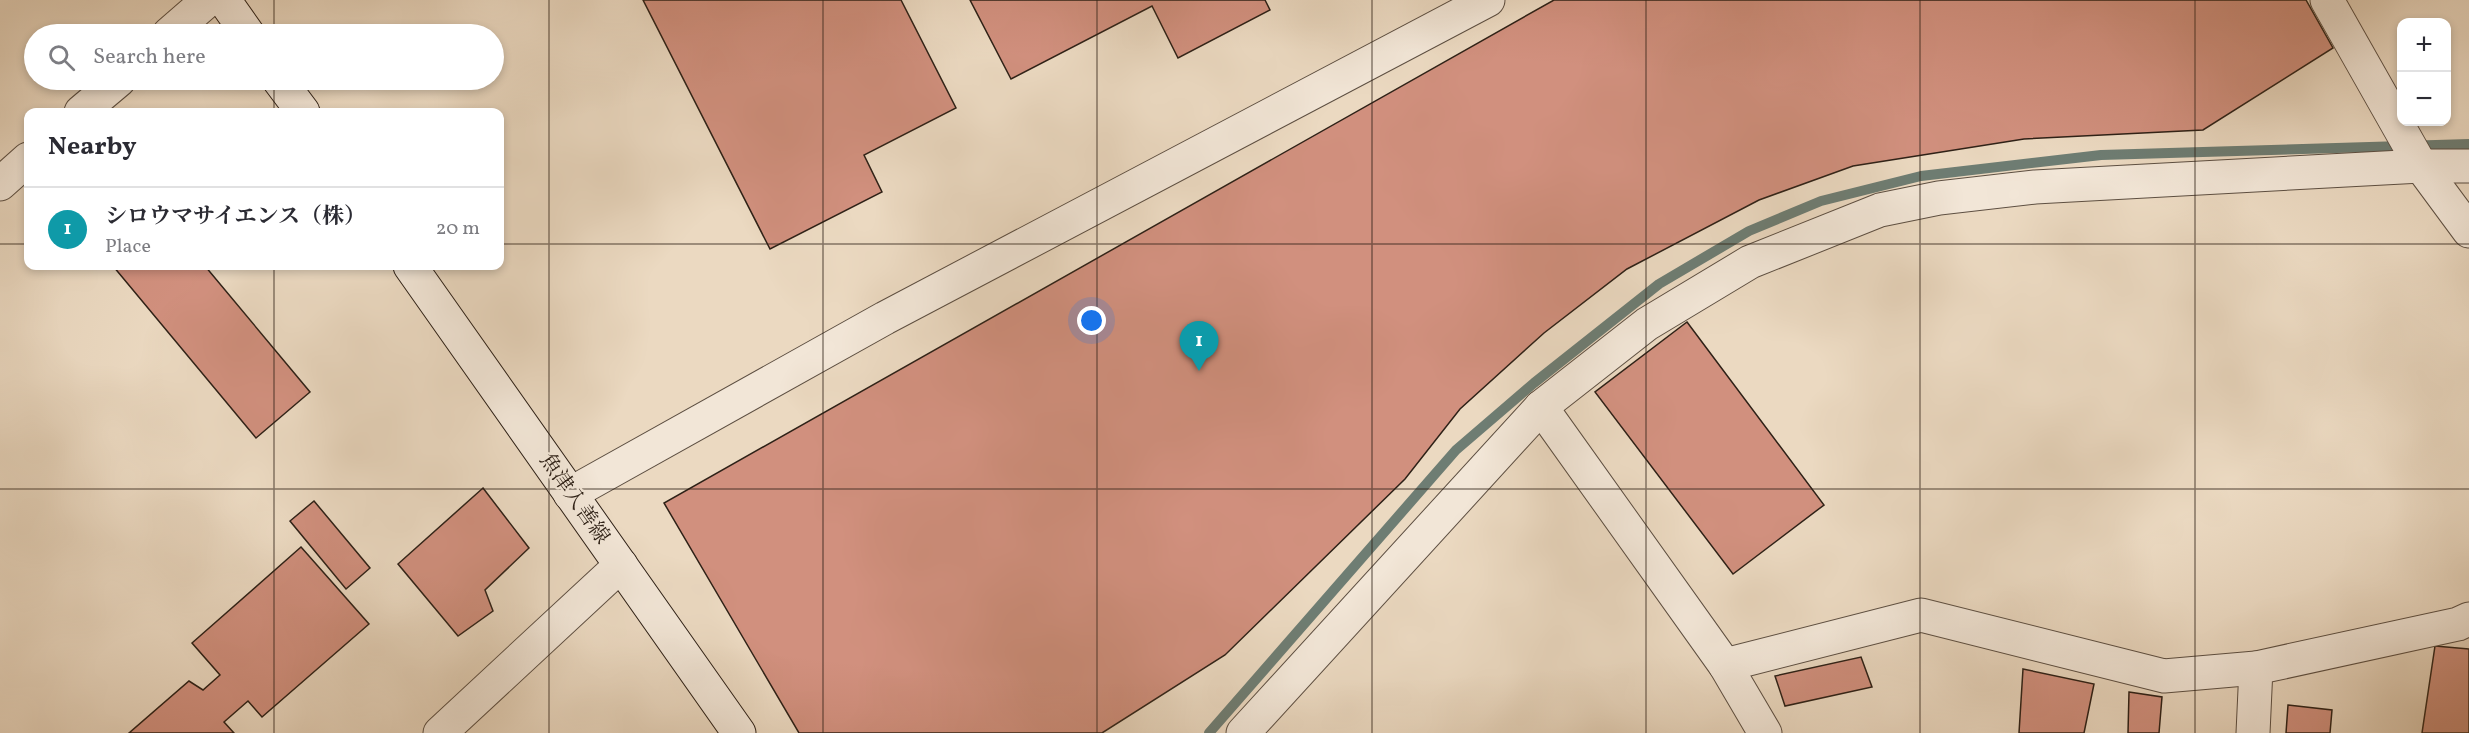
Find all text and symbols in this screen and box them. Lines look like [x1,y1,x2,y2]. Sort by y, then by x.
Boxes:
map controls [2397,18,2451,126]
button: + [2397,18,2451,72]
search box [24,24,504,90]
icon: search [45,41,78,74]
text: Search here [93,42,206,73]
button: − [2397,72,2451,126]
text: Nearby [48,129,137,165]
text: シロウマサイエンス（株） [105,202,366,233]
text: 1 [63,215,72,243]
text: 20 m [436,215,480,243]
text: Place [105,233,151,261]
your location [1077,306,1106,335]
pin: 1 [1180,322,1218,371]
street label: 魚津入善線 [532,448,616,550]

